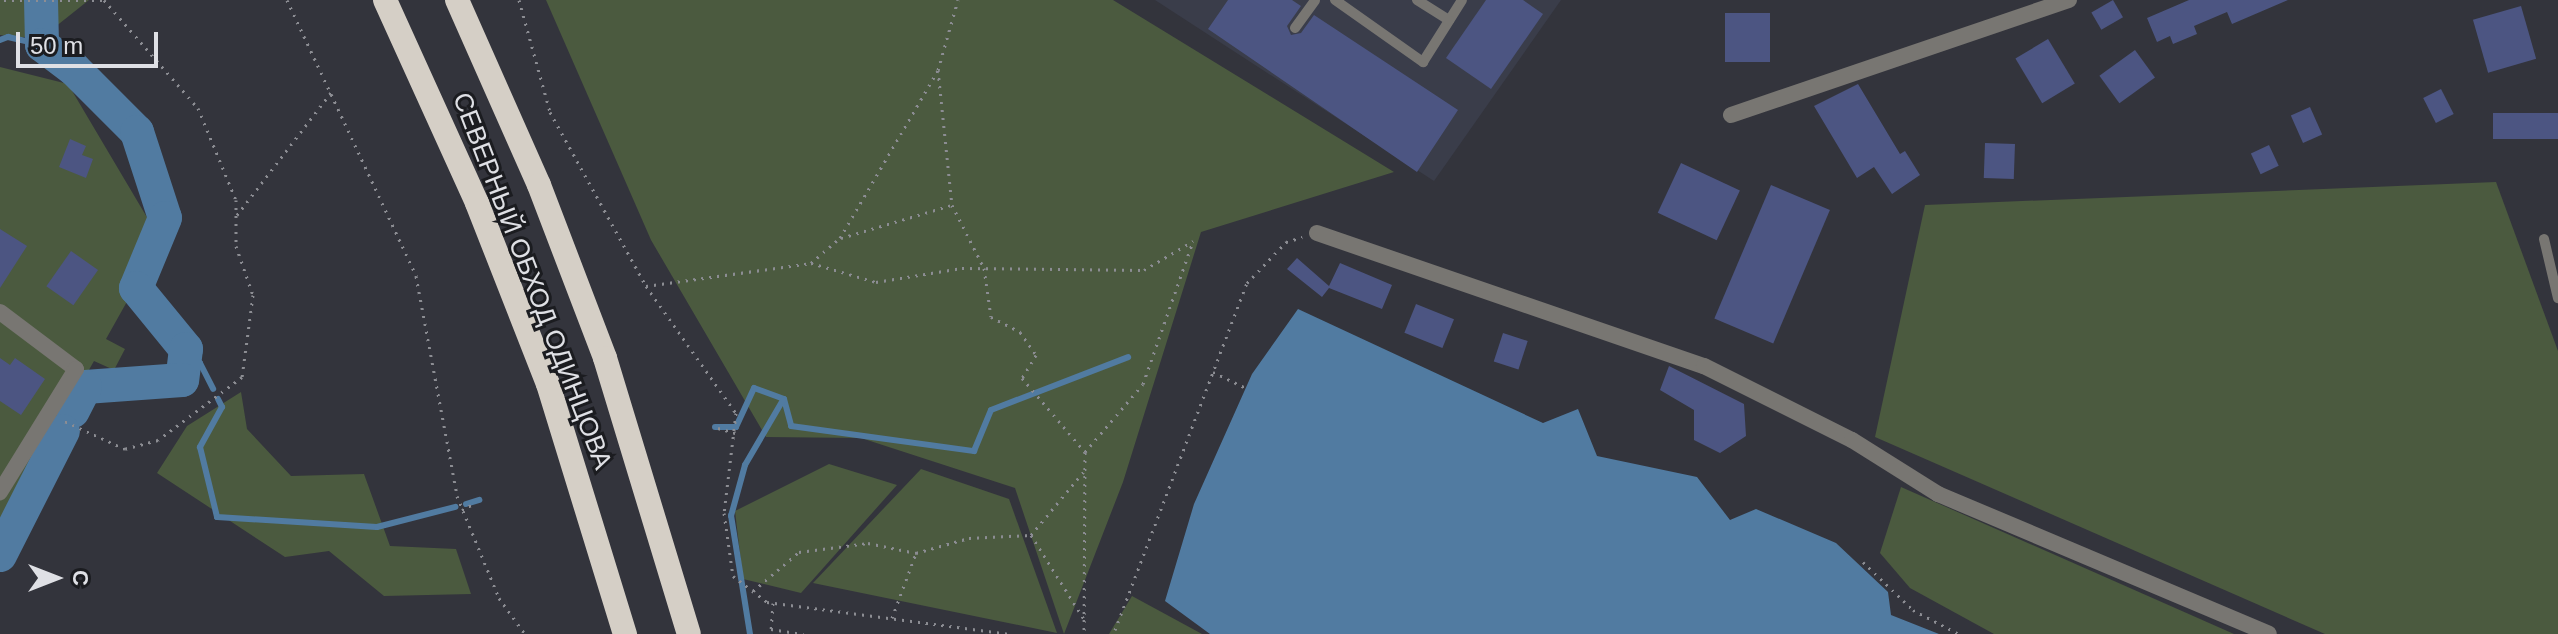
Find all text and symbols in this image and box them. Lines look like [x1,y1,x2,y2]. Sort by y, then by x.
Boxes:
scale bar [20,16,162,66]
text: 50 m [30,32,83,59]
street label: СЕВЕРНЫЙ ОБХОД ОДИНЦОВА [446,88,618,474]
north arrow [16,538,96,618]
text: С [68,570,93,586]

